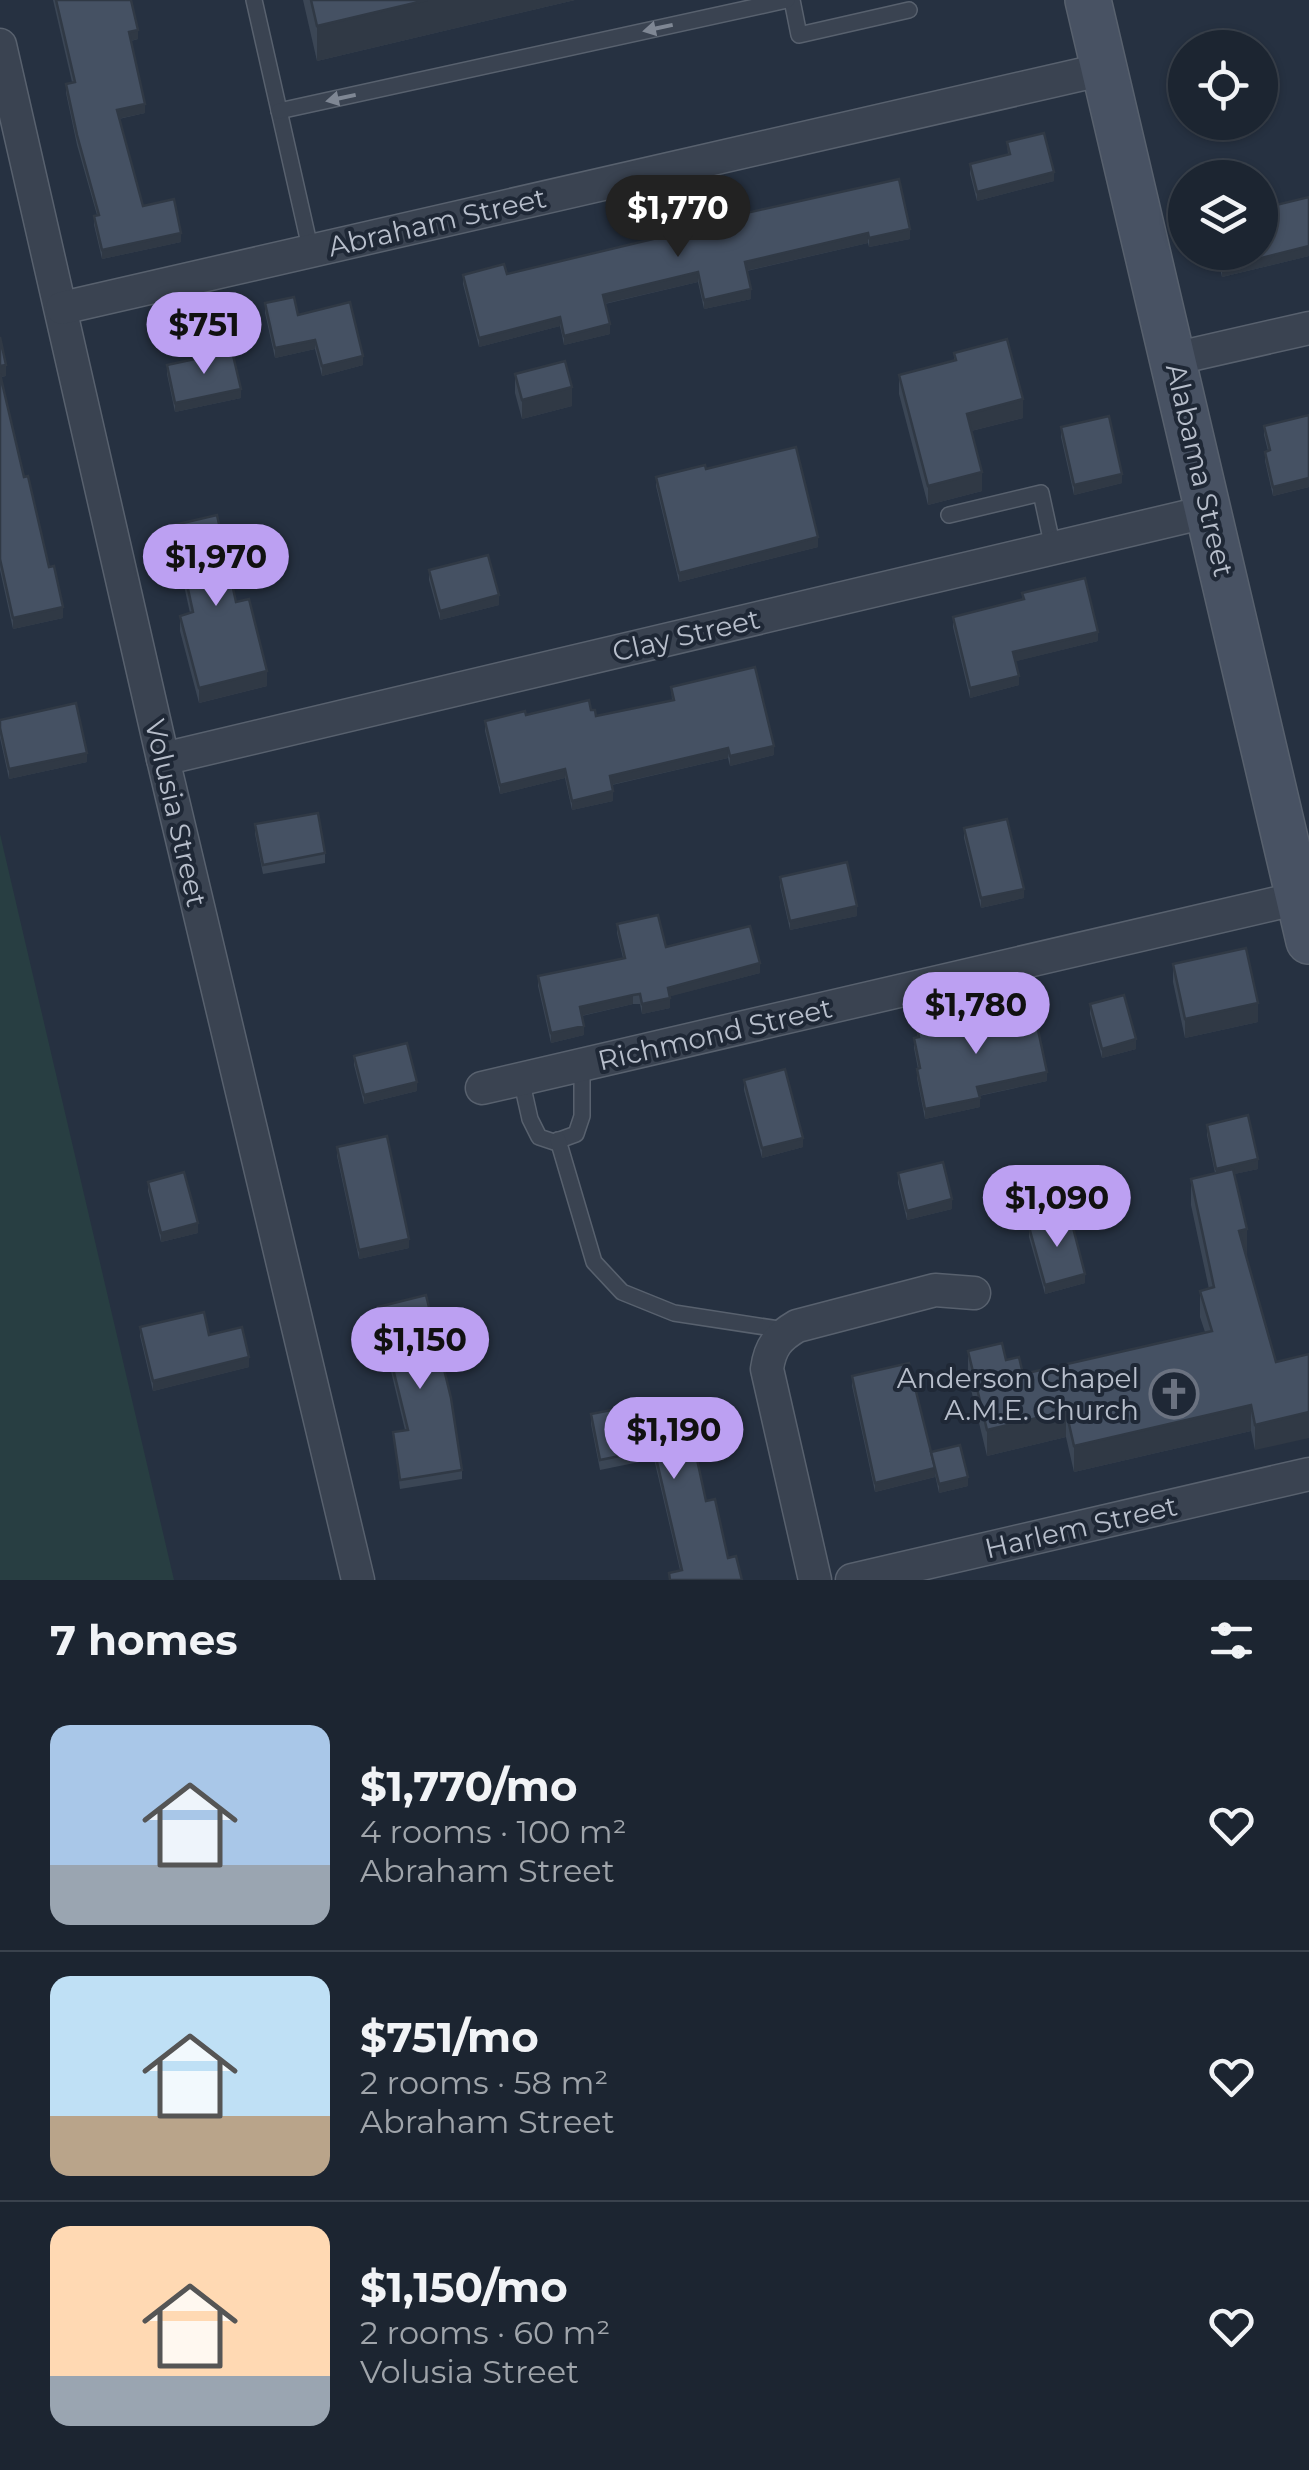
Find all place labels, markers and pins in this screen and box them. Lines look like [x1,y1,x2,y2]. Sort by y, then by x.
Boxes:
pin: $1,770 [597,175,759,260]
pin: $751 [145,292,263,377]
pin: $1,970 [135,524,297,609]
pin: $1,780 [895,972,1057,1057]
pin: $1,090 [976,1165,1138,1250]
pin: $1,150 [339,1307,501,1392]
place label: Anderson Chapel A.M.E. Church [897,1361,1139,1427]
church icon: Anderson Chapel A.M.E. Church [1148,1368,1200,1420]
pin: $1,190 [593,1397,755,1482]

